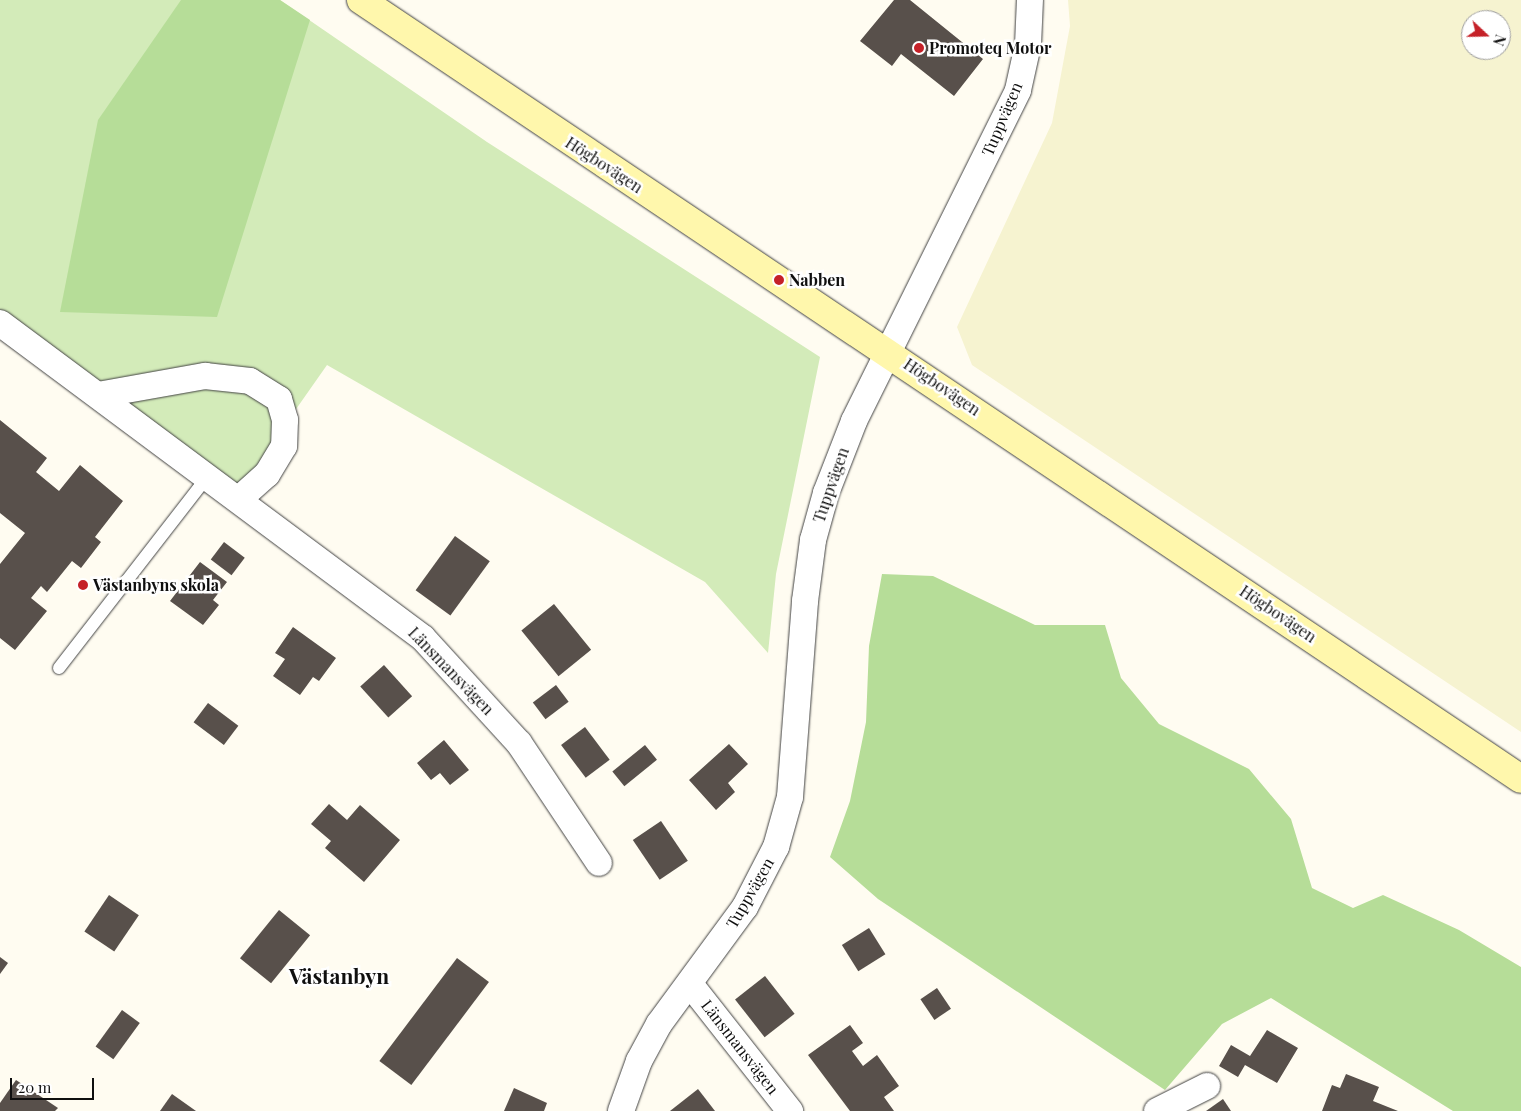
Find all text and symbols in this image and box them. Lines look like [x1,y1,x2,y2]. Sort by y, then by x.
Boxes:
north arrow [1461,10,1511,60]
text: N [1489,32,1510,48]
place label: Promoteq Motor [929,38,1051,58]
marker: Promoteq Motor [913,42,925,54]
street label: Tuppvägen [978,79,1026,159]
street label: Högbovägen [562,133,646,197]
place label: Nabben [789,270,845,290]
marker: Nabben [773,274,785,286]
street label: Högbovägen [900,354,984,420]
street label: Tuppvägen [809,445,853,525]
place label: Västanbyns skola [93,575,219,595]
marker: Västanbyns skola [77,579,89,591]
street label: Högbovägen [1236,581,1320,647]
street label: Länsmansvägen [404,623,498,719]
street label: Tuppvägen [722,854,778,932]
district label: Västanbyn [289,962,389,988]
street label: Länsmansvägen [697,996,783,1098]
scale bar [12,1068,96,1100]
text: 20 m [18,1077,51,1097]

